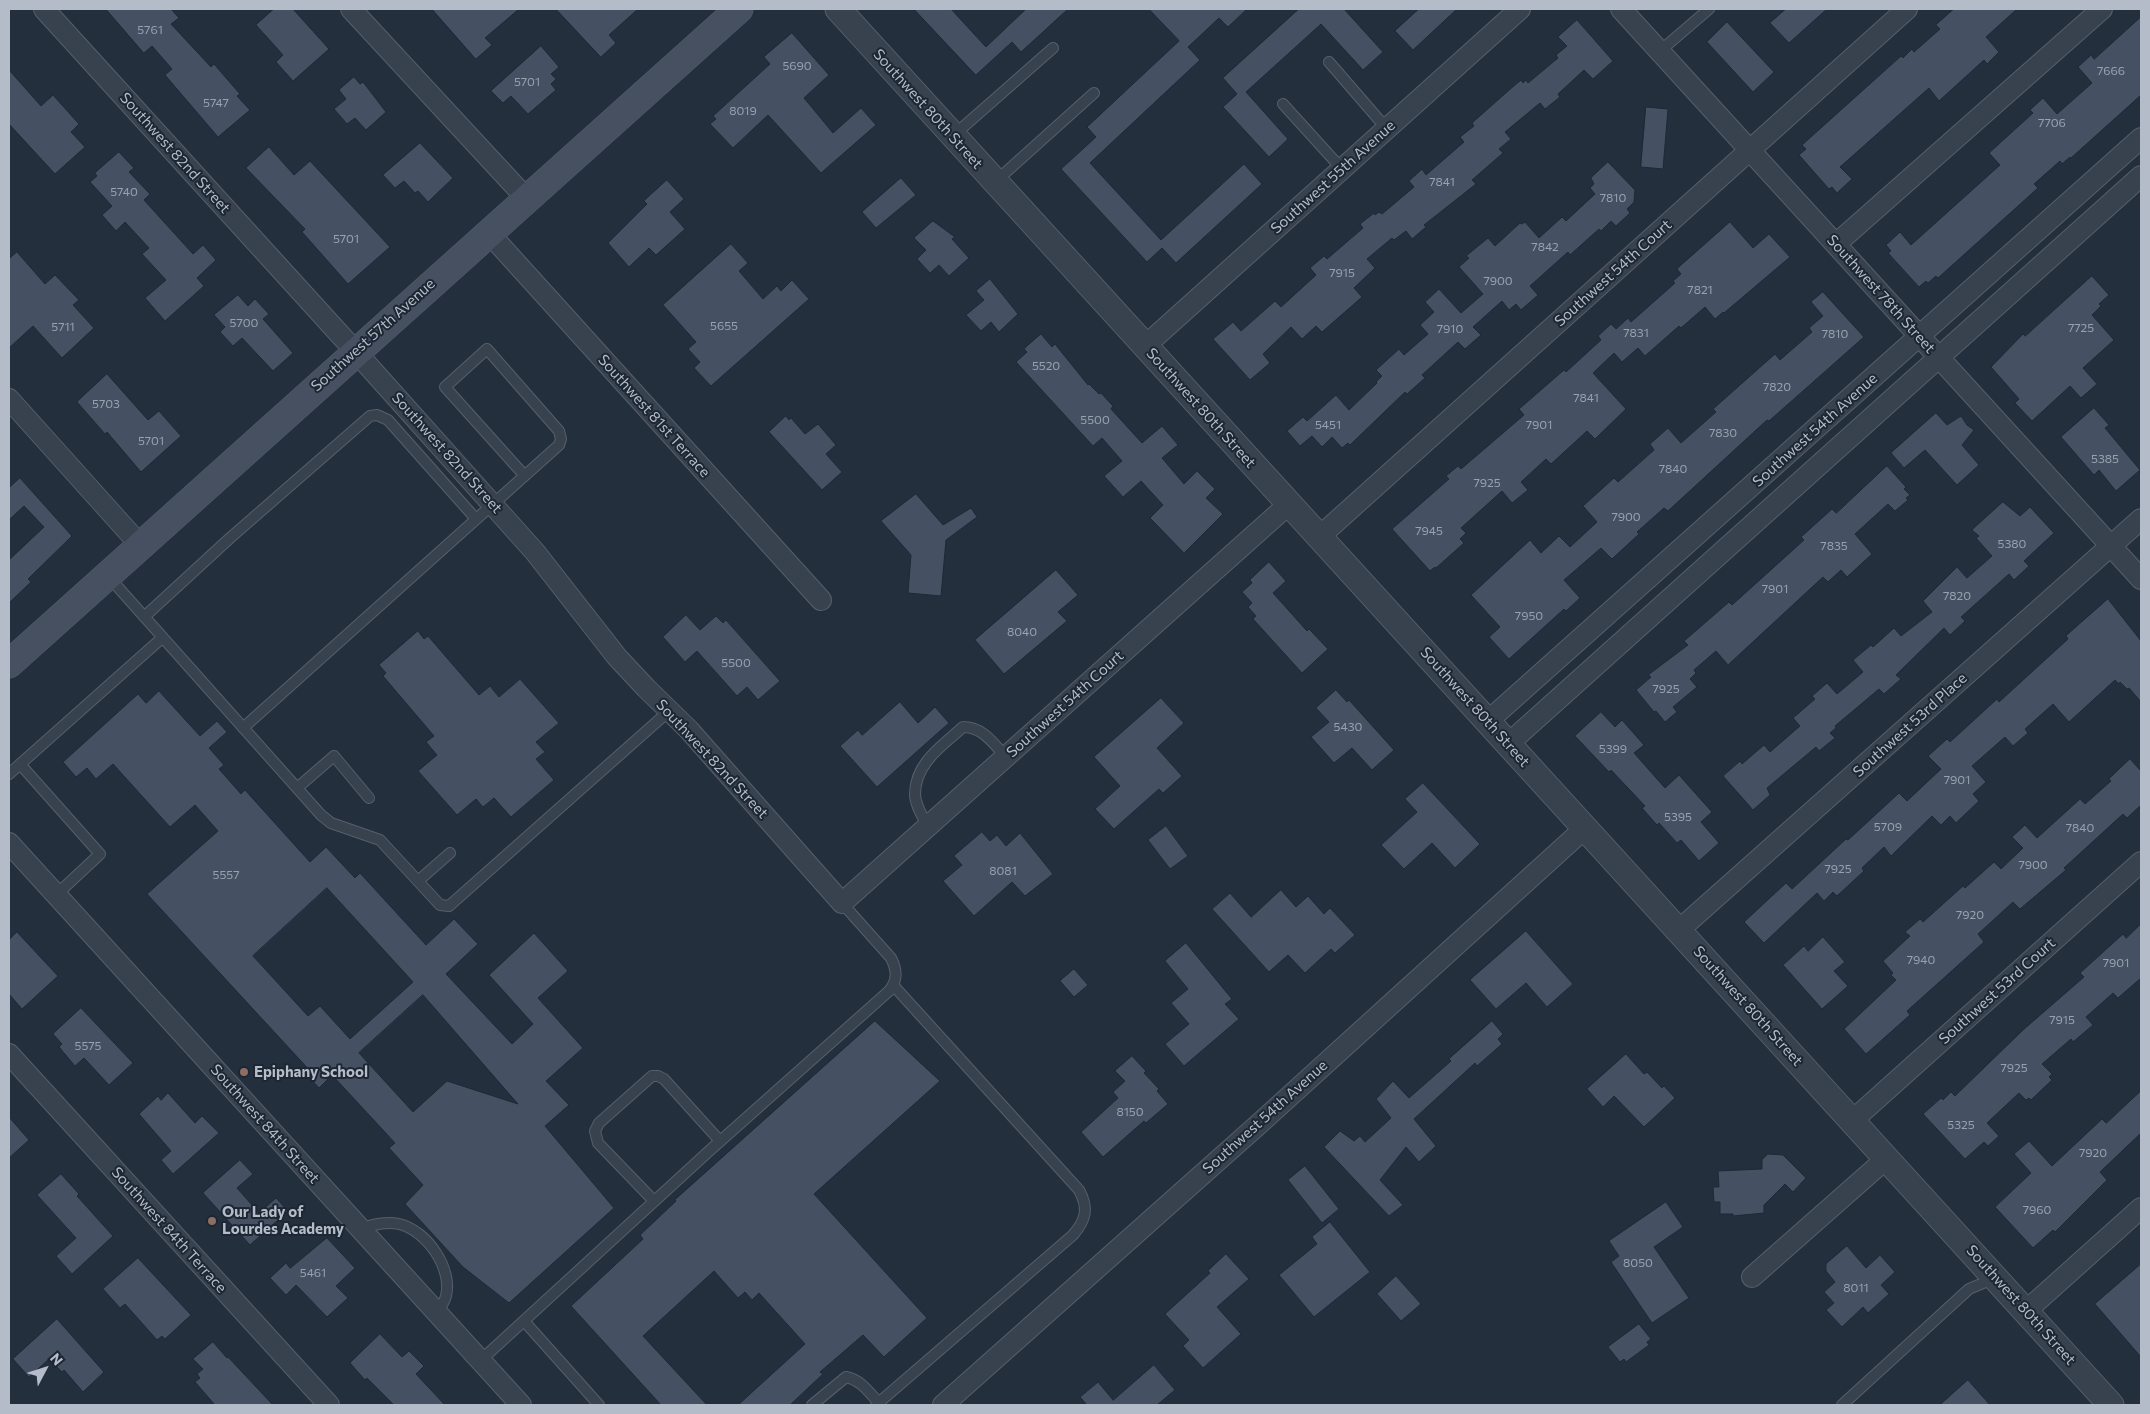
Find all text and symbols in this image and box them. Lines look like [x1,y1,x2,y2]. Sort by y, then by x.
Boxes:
house number: 5761 [137,23,163,37]
street label: Southwest 80th Street [869,45,987,173]
house number: 5690 [782,59,812,73]
house number: 7666 [2097,64,2125,78]
house number: 5701 [514,75,540,89]
street label: Southwest 82nd Street [116,89,234,217]
house number: 5747 [203,96,229,110]
house number: 8019 [729,104,757,118]
street label: Southwest 55th Avenue [1267,116,1399,238]
house number: 7706 [2038,116,2066,130]
house number: 7841 [1429,175,1455,189]
house number: 5740 [110,185,138,199]
house number: 7810 [1600,191,1626,205]
street label: Southwest 54th Court [1551,216,1675,330]
street label: Southwest 78th Street [1823,231,1939,357]
house number: 5701 [333,232,359,246]
house number: 7842 [1531,240,1559,254]
house number: 7915 [1329,266,1355,280]
house number: 7900 [1483,274,1513,288]
street label: Southwest 57th Avenue [307,275,439,395]
house number: 7821 [1687,283,1713,297]
house number: 5700 [230,316,258,330]
house number: 5655 [710,319,738,333]
house number: 5711 [51,320,75,334]
house number: 7725 [2068,321,2094,335]
house number: 7910 [1437,322,1463,336]
house number: 7831 [1623,326,1649,340]
house number: 7810 [1822,327,1848,341]
street label: Southwest 80th Street [1142,344,1260,472]
street label: Southwest 81st Terrace [594,351,714,481]
house number: 5520 [1032,359,1060,373]
street label: Southwest 54th Avenue [1749,369,1881,491]
house number: 7820 [1763,380,1791,394]
street label: Southwest 82nd Street [388,389,506,517]
house number: 7841 [1573,391,1599,405]
house number: 5703 [92,397,120,411]
house number: 5500 [1080,413,1110,427]
house number: 5451 [1315,418,1341,432]
house number: 7901 [1526,418,1552,432]
house number: 7830 [1709,426,1737,440]
house number: 5701 [138,434,164,448]
house number: 5385 [2091,452,2119,466]
house number: 7840 [1659,462,1687,476]
house number: 7925 [1473,476,1501,490]
house number: 7900 [1611,510,1641,524]
house number: 7945 [1415,524,1443,538]
house number: 5380 [1998,537,2026,551]
house number: 7835 [1820,539,1848,553]
house number: 7901 [1762,582,1788,596]
house number: 7820 [1943,589,1971,603]
house number: 7950 [1515,609,1543,623]
house number: 8040 [1007,625,1037,639]
street label: Southwest 80th Street [1416,643,1534,771]
street label: Southwest 54th Court [1003,647,1127,761]
house number: 5500 [721,656,751,670]
street label: Southwest 53rd Place [1849,669,1971,781]
house number: 7925 [1652,682,1680,696]
street label: Southwest 82nd Street [652,696,772,822]
house number: 5430 [1334,720,1362,734]
house number: 5399 [1599,742,1627,756]
house number: 7901 [1944,773,1970,787]
house number: 5395 [1664,810,1692,824]
house number: 5709 [1874,820,1902,834]
house number: 7840 [2066,821,2094,835]
house number: 7900 [2018,858,2048,872]
house number: 7925 [1824,862,1852,876]
house number: 8081 [989,864,1017,878]
house number: 5557 [212,868,240,882]
house number: 7920 [1956,908,1984,922]
street label: Southwest 53rd Court [1935,934,2059,1048]
street label: Southwest 80th Street [1689,942,1807,1070]
house number: 7940 [1907,953,1935,967]
house number: 7901 [2103,956,2129,970]
house number: 7915 [2049,1013,2075,1027]
house number: 5575 [75,1039,101,1053]
street label: Southwest 54th Avenue [1199,1056,1331,1178]
street label: Southwest 84th Street [207,1061,323,1187]
house number: 7925 [2000,1061,2028,1075]
place label: Epiphany School [254,1063,368,1081]
marker: Epiphany School [238,1066,250,1078]
house number: 8150 [1116,1105,1144,1119]
house number: 5325 [1947,1118,1975,1132]
house number: 7920 [2079,1146,2107,1160]
street label: Southwest 84th Terrace [108,1163,230,1297]
place label: Our Lady of Lourdes Academy [222,1203,344,1238]
house number: 7960 [2023,1203,2051,1217]
marker: Our Lady of Lourdes Academy [206,1215,218,1227]
street label: Southwest 80th Street [1962,1241,2080,1369]
house number: 8050 [1623,1256,1653,1270]
house number: 5461 [300,1266,326,1280]
house number: 8011 [1843,1281,1869,1295]
north arrow [20,1344,70,1394]
text: N [47,1350,67,1369]

